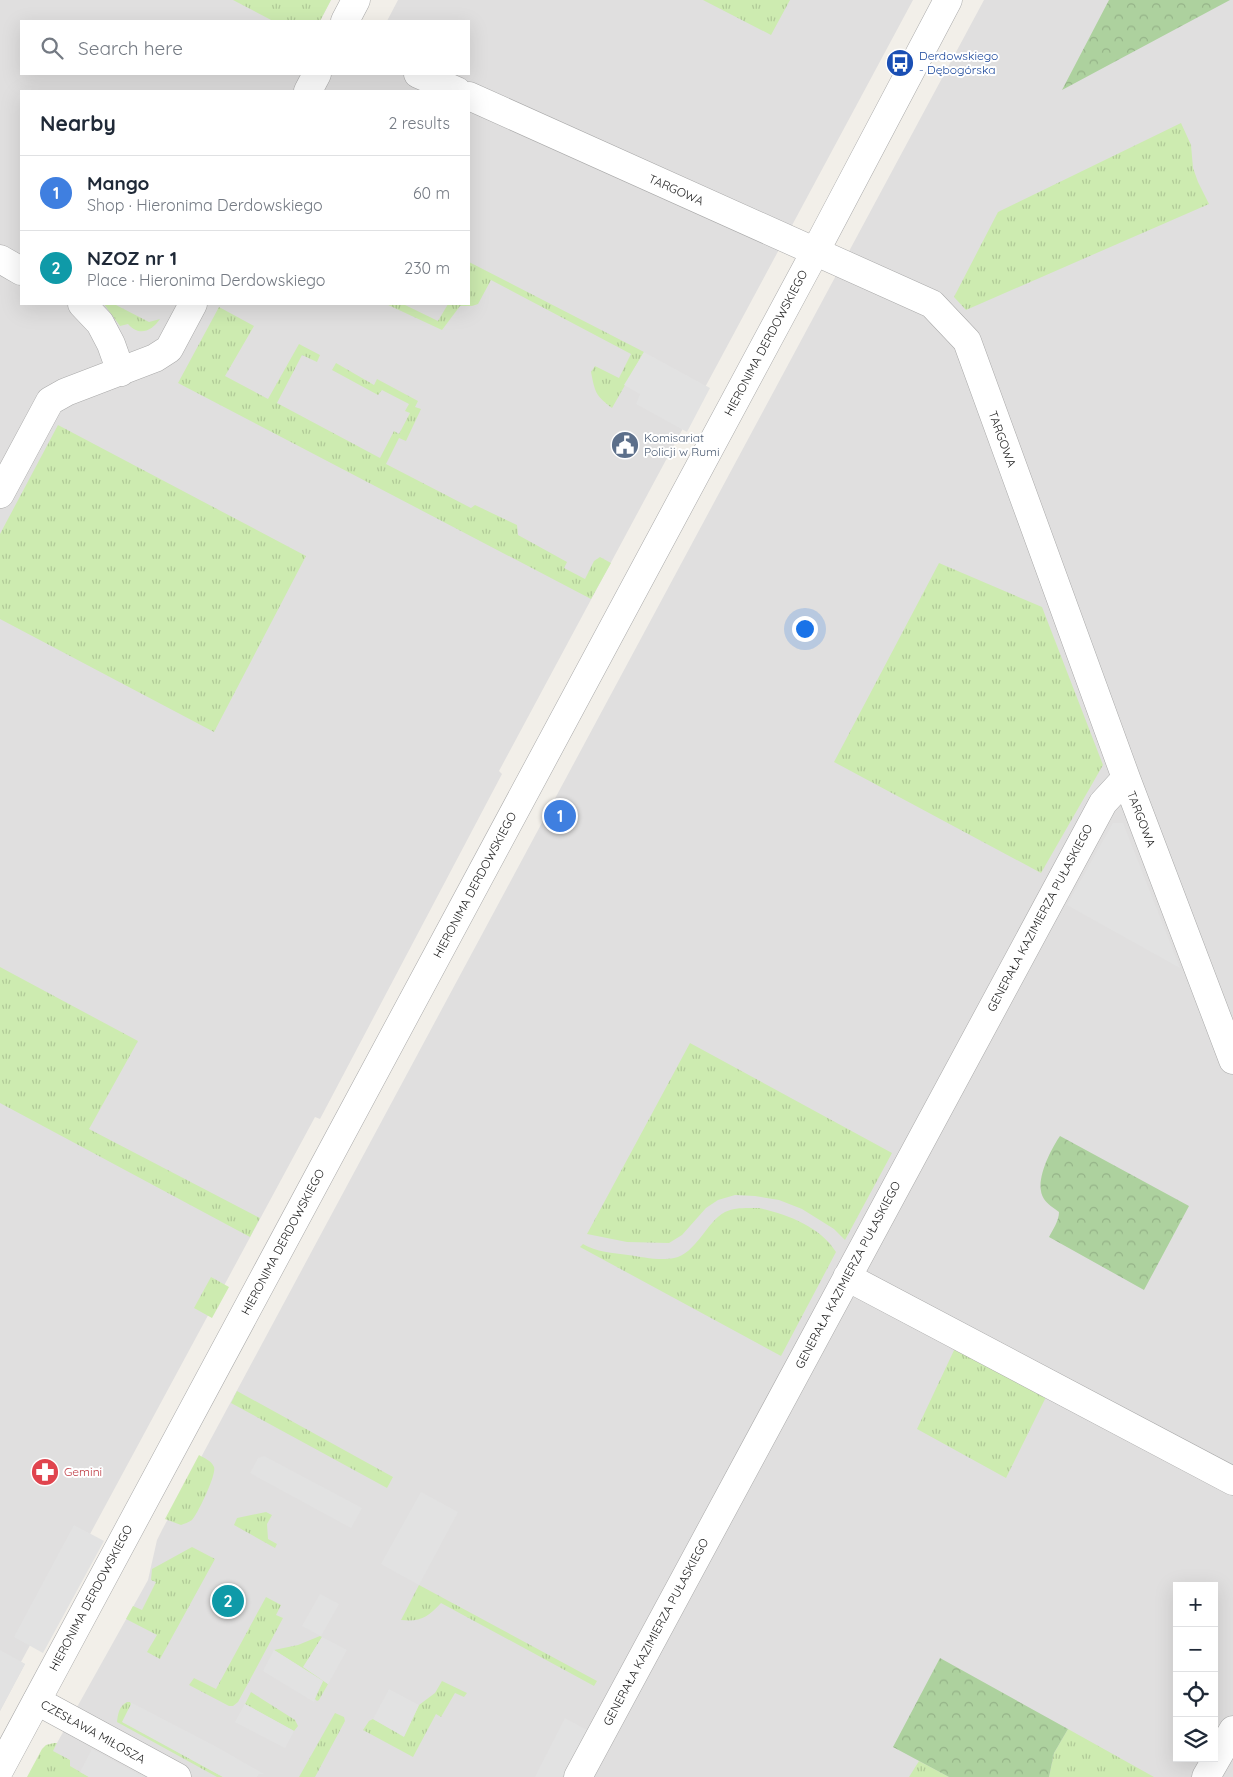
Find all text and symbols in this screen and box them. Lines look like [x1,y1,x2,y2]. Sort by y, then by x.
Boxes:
search box [20,20,470,75]
icon: search [38,34,66,62]
text: Search here [78,36,183,60]
bus stop icon: Derdowskiego - Dębogórska [885,48,915,78]
place label: Derdowskiego - Dębogórska [919,48,998,77]
text: Nearby [40,110,116,136]
text: 2 results [388,113,450,133]
text: Mango [87,171,149,195]
street label: TARGOWA [646,171,706,208]
text: 1 [53,183,59,203]
text: 60 m [413,183,450,203]
text: Shop · Hieronima Derdowskiego [87,195,323,215]
text: NZOZ nr 1 [87,246,177,270]
text: 2 [51,258,61,278]
text: 230 m [404,258,450,278]
street label: HIERONIMA DERDOWSKIEGO [721,267,810,418]
text: Place · Hieronima Derdowskiego [87,270,325,290]
street label: TARGOWA [985,409,1020,469]
public building icon: Komisariat Policji w Rumi [610,430,640,460]
place label: Komisariat Policji w Rumi [644,430,719,459]
your location [792,616,818,642]
street label: TARGOWA [1124,789,1159,849]
pin: 1 [544,797,576,835]
street label: HIERONIMA DERDOWSKIEGO [430,809,519,960]
street label: GENERAŁA KAZIMIERZA PUŁASKIEGO [984,821,1096,1014]
street label: HIERONIMA DERDOWSKIEGO [238,1166,327,1317]
street label: GENERAŁA KAZIMIERZA PUŁASKIEGO [792,1178,904,1371]
pharmacy icon: Gemini [30,1457,60,1487]
place label: Gemini [64,1464,102,1479]
street label: HIERONIMA DERDOWSKIEGO [46,1522,135,1673]
street label: GENERAŁA KAZIMIERZA PUŁASKIEGO [600,1535,712,1728]
pin: 2 [212,1582,244,1620]
map controls [1173,1582,1218,1762]
button: + [1173,1582,1218,1627]
button: − [1173,1627,1218,1672]
button: locate [1173,1672,1218,1717]
street label: CZESŁAWA MIŁOSZA [38,1697,148,1767]
button: layers [1173,1717,1218,1762]

